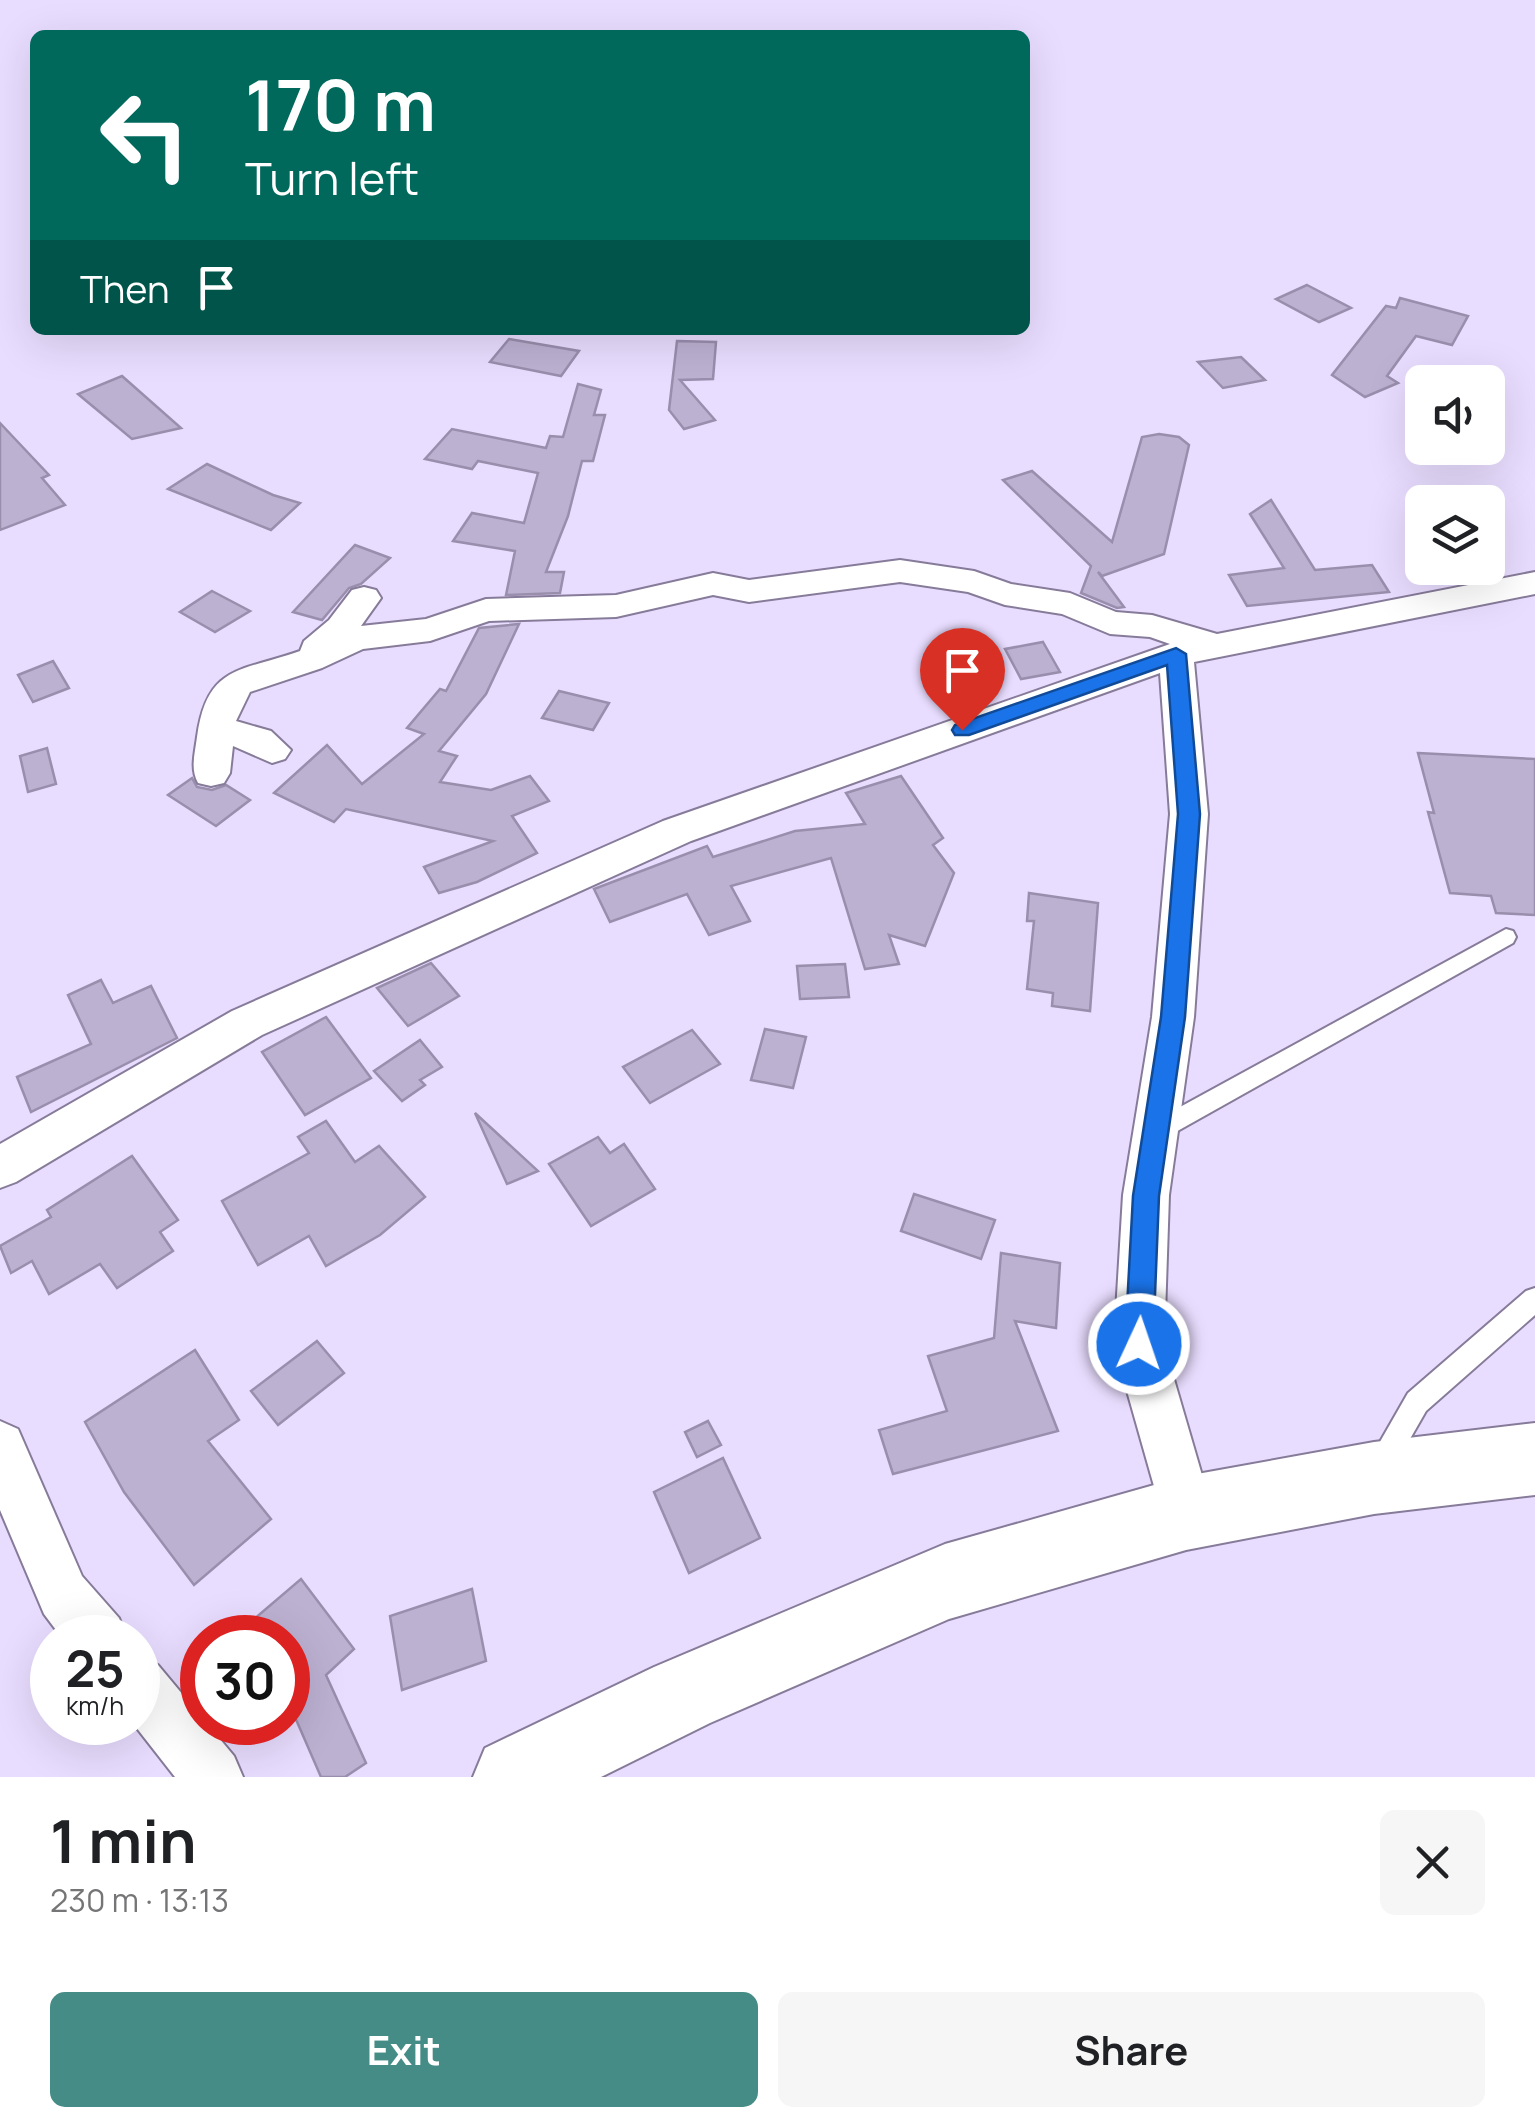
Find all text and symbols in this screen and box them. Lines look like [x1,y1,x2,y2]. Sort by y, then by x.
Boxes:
text: 170 m [245,56,436,152]
icon: left [80,70,210,200]
text: Turn left [245,147,419,209]
icon: arrive [189,260,244,315]
text: Then [80,262,169,314]
map controls [1405,365,1505,585]
button: sound [1405,365,1505,465]
button: layers [1405,485,1505,585]
pin [920,628,1005,731]
icon: arrive [935,643,990,698]
position arrow [1087,1292,1191,1396]
speed limit sign: 30 [180,1615,310,1745]
text: 25 [65,1634,125,1702]
text: km/h [66,1688,124,1723]
text: 1 min [50,1799,197,1881]
button: close [1380,1810,1485,1915]
text: 230 m · 13:13 [50,1878,229,1922]
button: Exit [50,1992,758,2107]
button: Share [778,1992,1485,2107]

